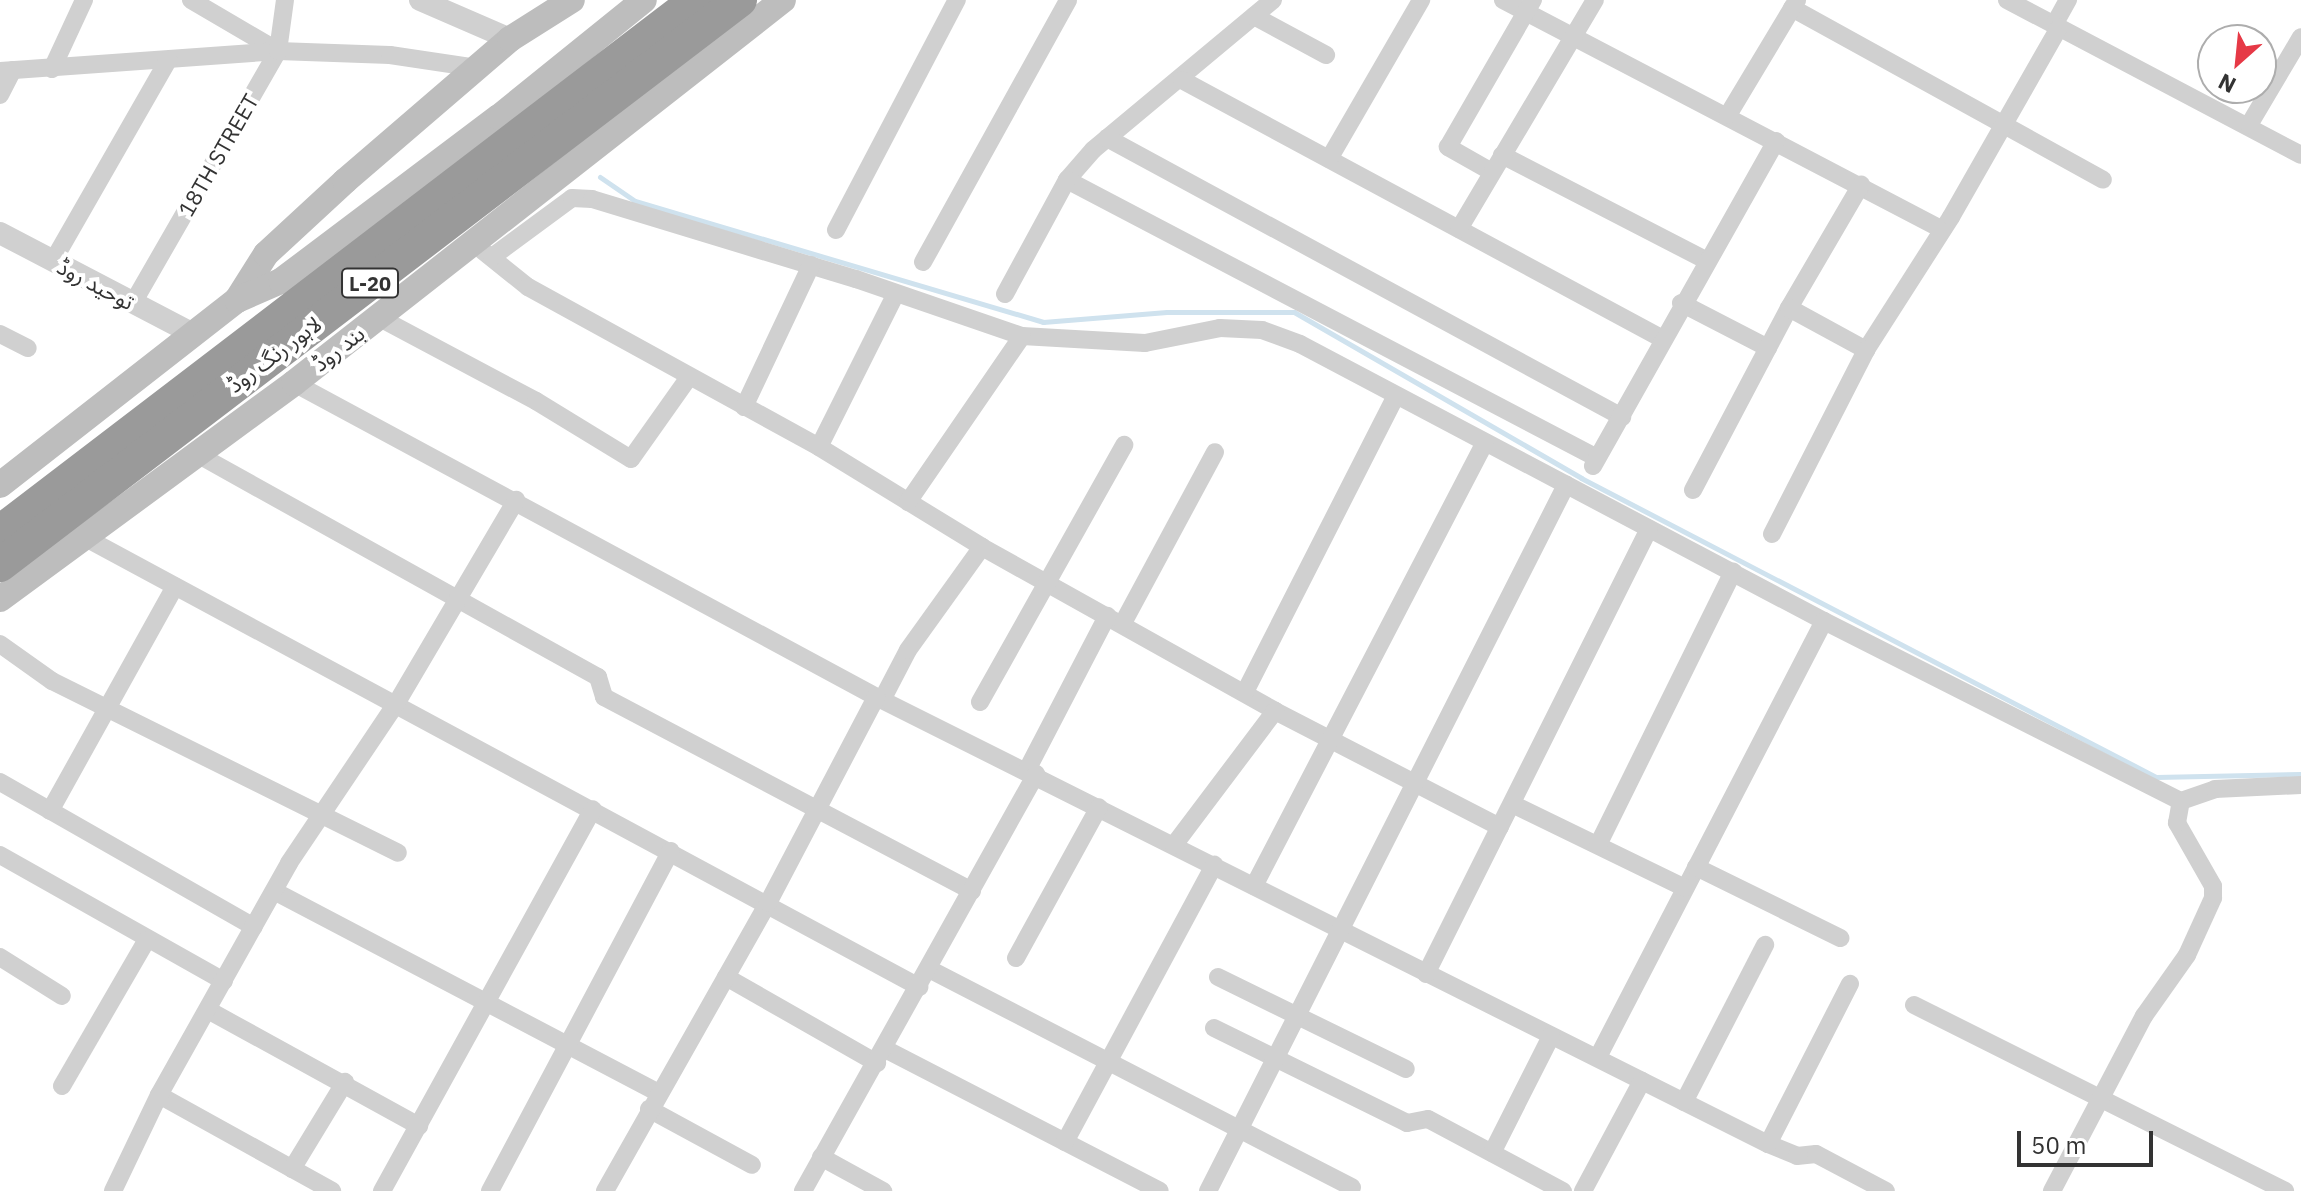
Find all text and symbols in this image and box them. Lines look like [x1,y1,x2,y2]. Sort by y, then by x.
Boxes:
north arrow [2197,24,2277,104]
text: N [2213,68,2240,101]
street label: 18TH STREET [172,89,264,221]
street label: توحید روڈ [53,253,139,315]
road number: L-20 [340,267,400,299]
street label: لاہور رنگ روڈ [222,310,326,398]
street label: بند روڈ [307,320,369,376]
scale bar [2021,1115,2157,1165]
text: 50 m [2031,1129,2086,1161]

